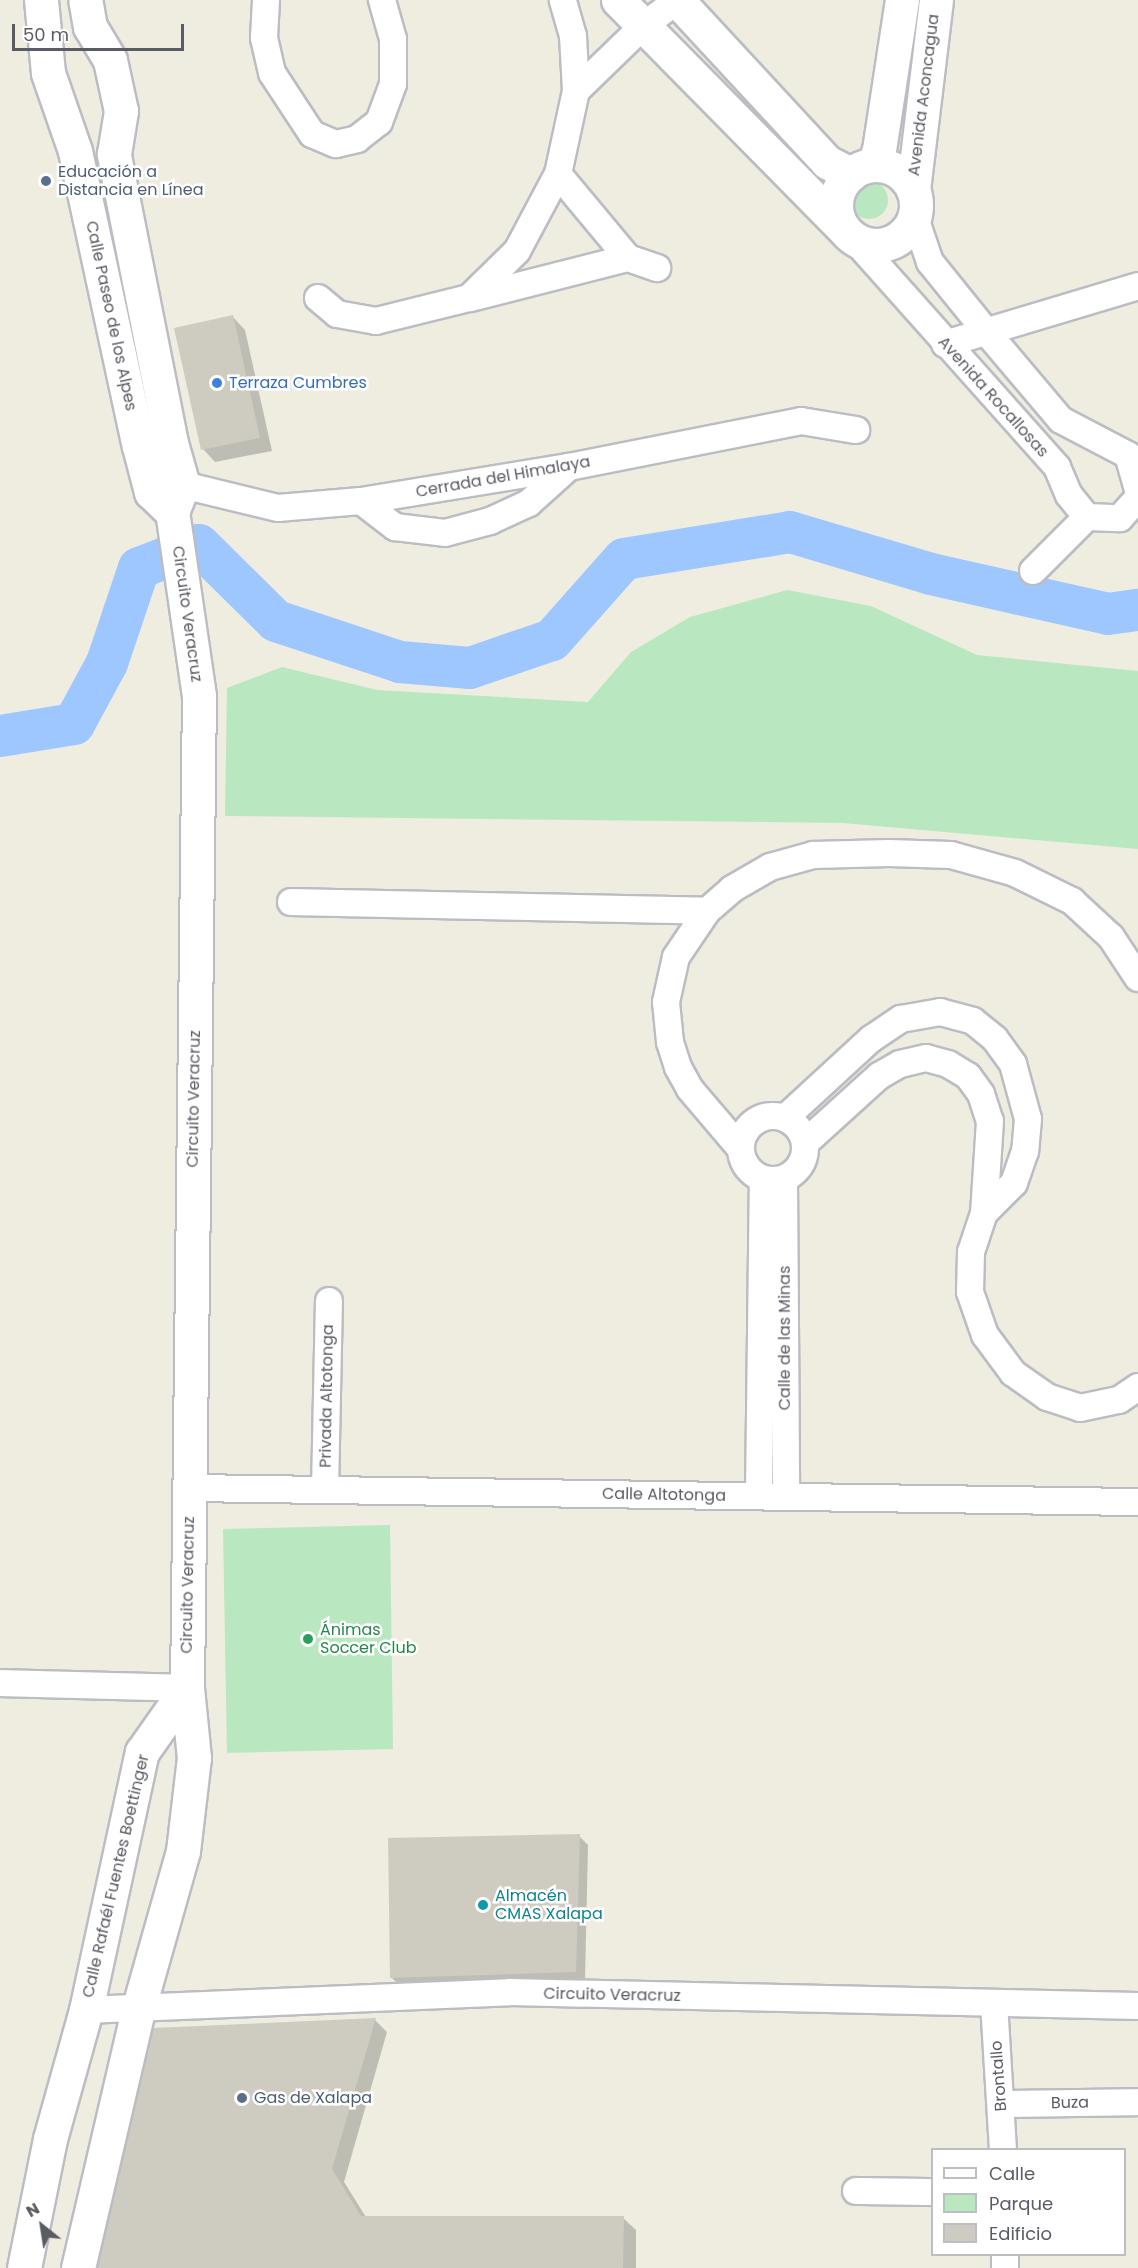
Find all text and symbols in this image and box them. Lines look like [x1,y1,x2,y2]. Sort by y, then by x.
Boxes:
scale bar [15,12,188,50]
street label: Avenida Aconcagua [905,13,943,177]
text: 50 m [23,22,69,47]
place label: Educación a Distancia en Línea [58,162,203,200]
marker: Educación a Distancia en Línea [39,174,53,188]
street label: Calle Paseo de los Alpes [81,219,141,413]
street label: Avenida Rocallosas [934,333,1052,461]
place label: Terraza Cumbres [229,373,367,393]
marker: Terraza Cumbres [210,376,224,390]
street label: Cerrada del Himalaya [414,452,592,502]
street label: Circuito Veracruz [168,545,206,683]
street label: Circuito Veracruz [183,1030,205,1168]
street label: Calle de las Minas [775,1266,795,1410]
street label: Privada Altotonga [316,1324,338,1468]
street label: Calle Altotonga [602,1484,726,1506]
street label: Circuito Veracruz [177,1516,199,1654]
place label: Ánimas Soccer Club [320,1620,417,1658]
marker: Ánimas Soccer Club [301,1632,315,1646]
street label: Calle Rafaél Fuentes Boettinger [79,1752,153,2000]
place label: Almacén CMAS Xalapa [495,1886,603,1924]
marker: Almacén CMAS Xalapa [476,1898,490,1912]
street label: Circuito Veracruz [543,1984,681,2006]
street label: Brontallo [987,2040,1011,2112]
place label: Gas de Xalapa [254,2088,372,2108]
marker: Gas de Xalapa [235,2091,249,2105]
street label: Buza [1051,2093,1089,2113]
legend [931,2148,1126,2256]
text: Calle [989,2161,1035,2186]
text: Parque [989,2191,1053,2216]
north arrow [12,2196,72,2256]
text: N [22,2197,44,2223]
text: Edificio [989,2221,1052,2246]

